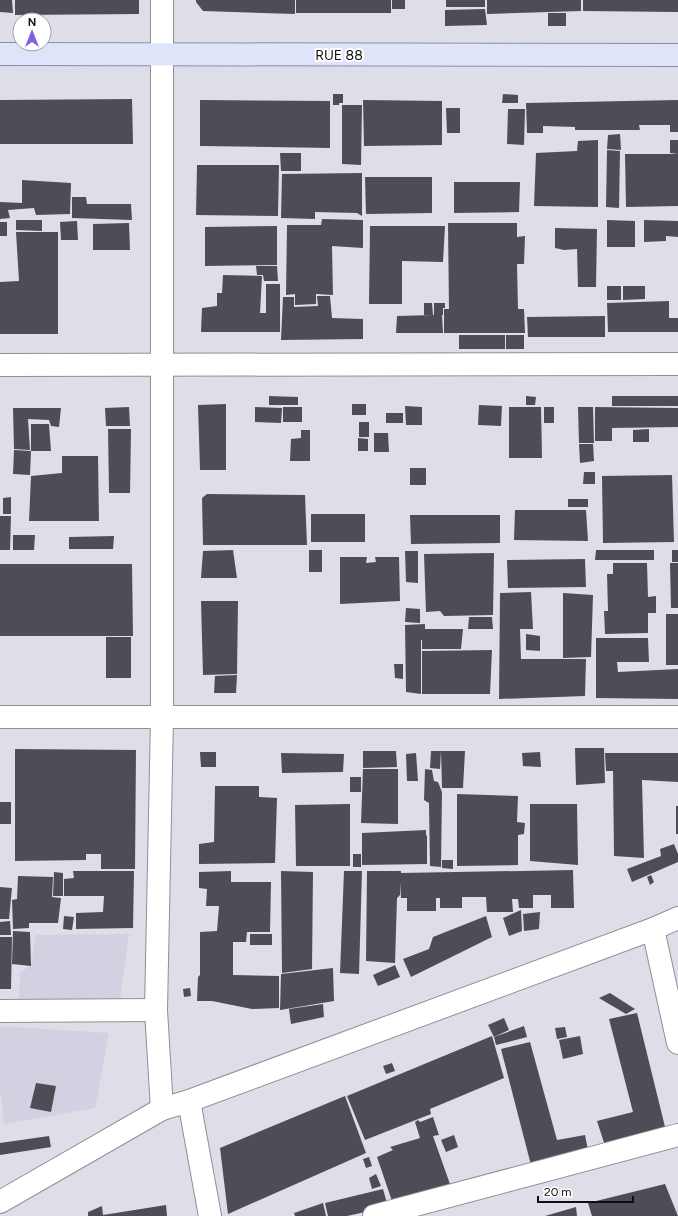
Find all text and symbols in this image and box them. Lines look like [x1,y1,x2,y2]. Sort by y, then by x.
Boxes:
north arrow [12,12,52,52]
text: N [28,16,36,29]
street label: RUE 88 [315,47,363,64]
scale bar [538,1178,633,1204]
text: 20 m [544,1185,572,1199]

